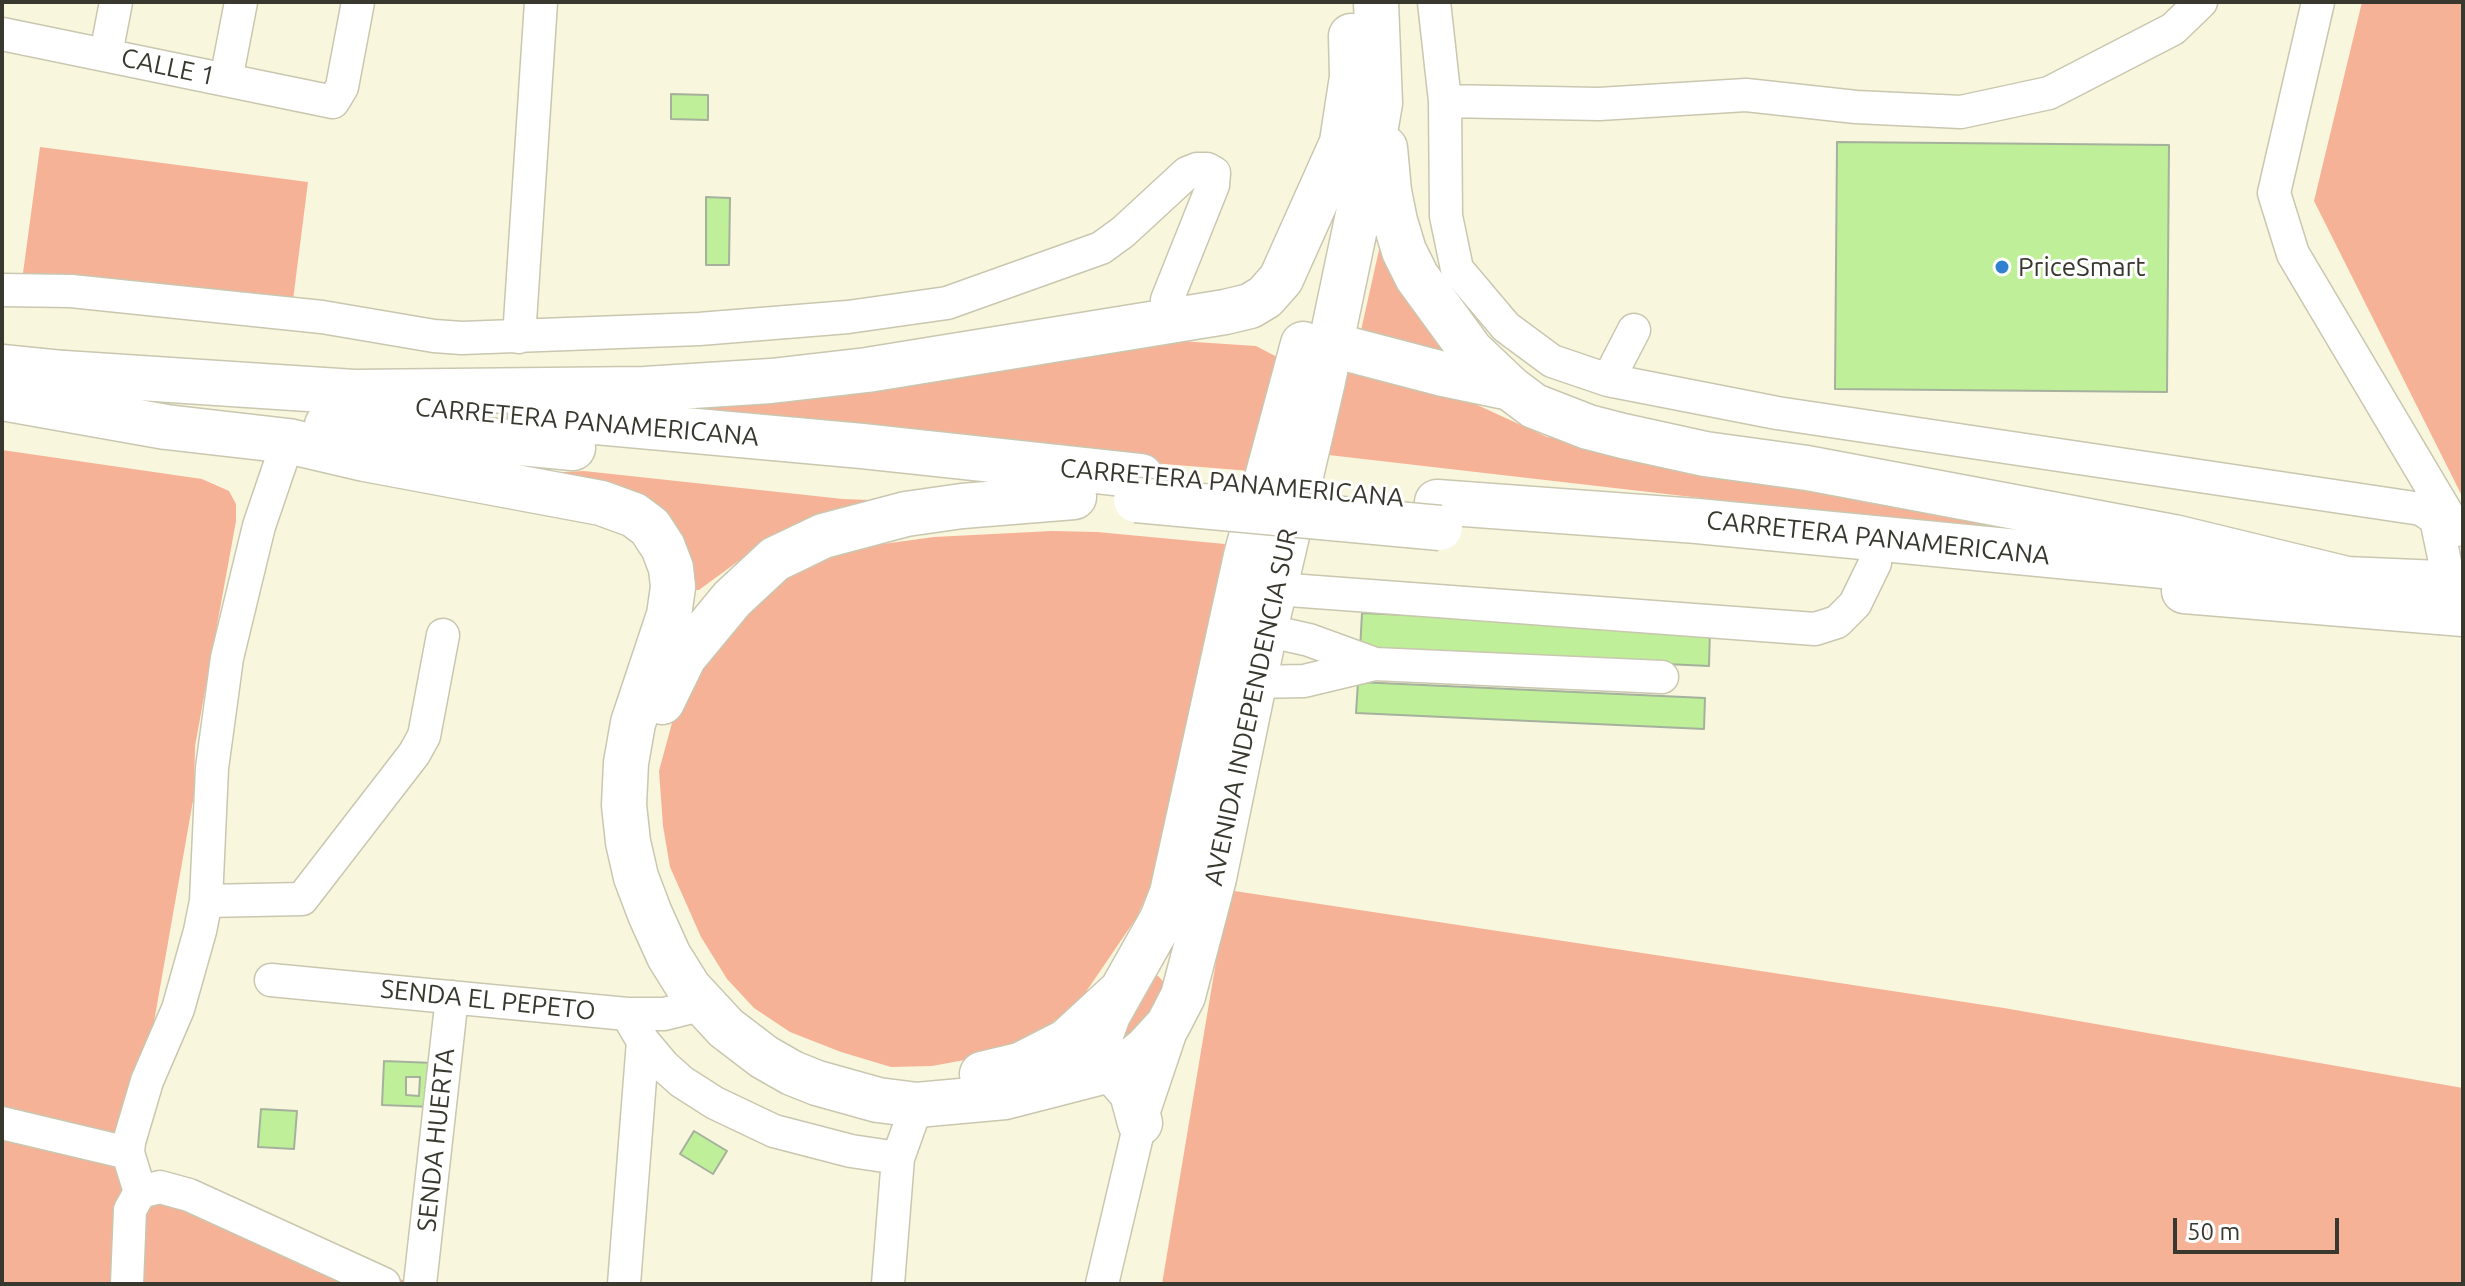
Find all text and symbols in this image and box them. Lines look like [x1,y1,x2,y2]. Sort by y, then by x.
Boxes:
street label: CALLE 1 [118,42,218,92]
place label: PriceSmart [2018,251,2146,283]
marker: PriceSmart [1993,258,2011,276]
street label: CARRETERA PANAMERICANA [414,391,760,453]
street label: CARRETERA PANAMERICANA [1059,452,1405,514]
street label: CARRETERA PANAMERICANA [1705,504,2051,572]
street label: AVENIDA INDEPENDENCIA SUR [1198,526,1304,888]
street label: SENDA EL PEPETO [379,973,597,1027]
street label: SENDA HUERTA [411,1047,461,1233]
scale bar [2177,1202,2343,1252]
text: 50 m [2187,1218,2240,1245]

